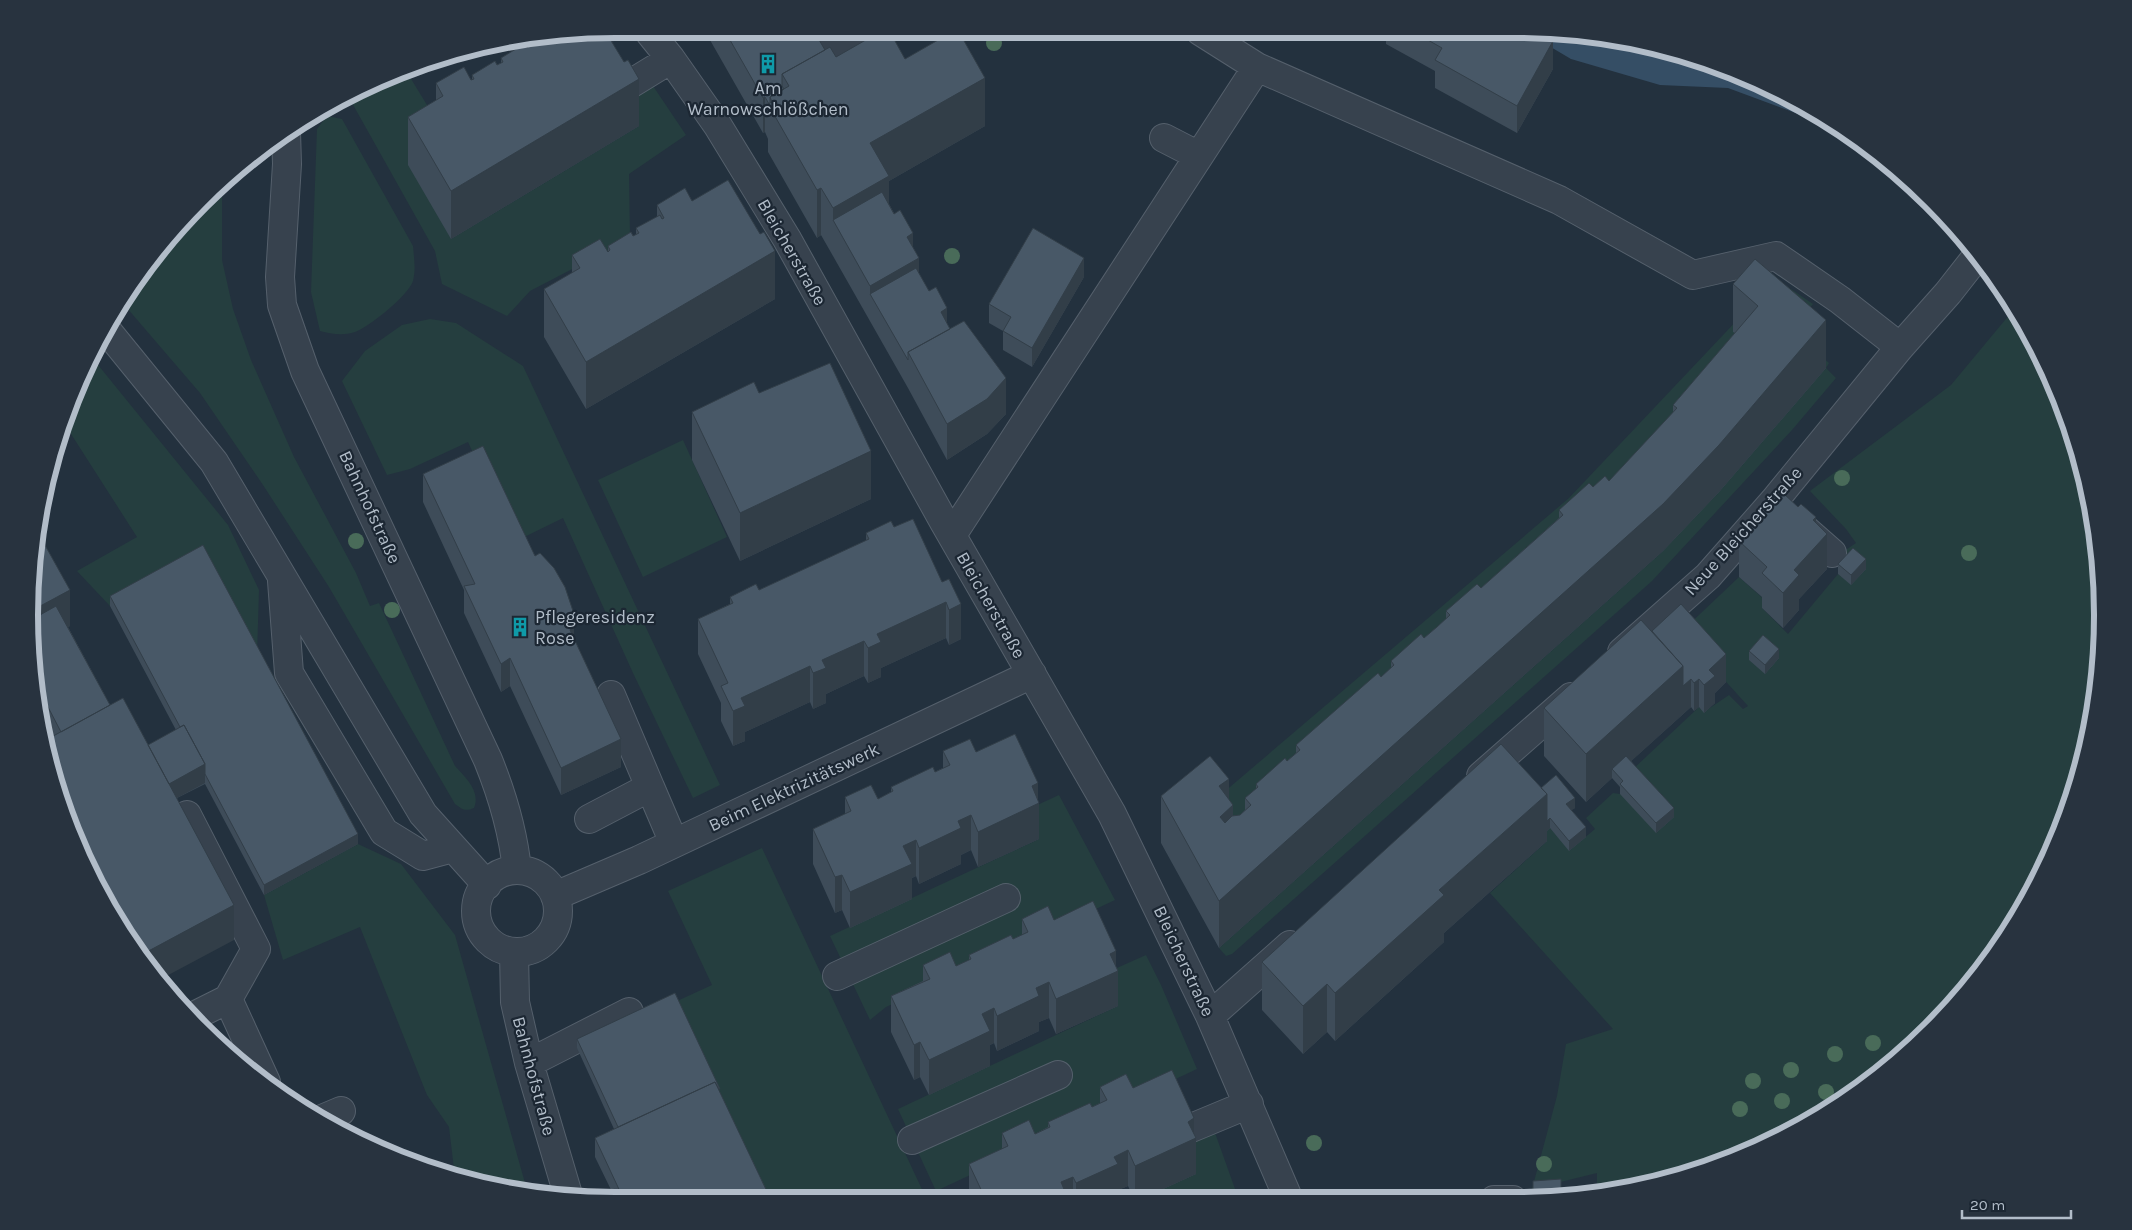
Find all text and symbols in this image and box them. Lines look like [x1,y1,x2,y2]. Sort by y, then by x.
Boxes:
building icon: Am Warnowschlößchen [757,53,779,75]
place label: Am Warnowschlößchen [687,77,849,120]
street label: Bleicherstraße [753,195,831,309]
street label: Bahnhofstraße [334,447,406,567]
street label: Neue Bleicherstraße [1679,462,1807,600]
street label: Bleicherstraße [952,548,1030,662]
place label: Pflegeresidenz Rose [535,606,655,649]
building icon: Pflegeresidenz Rose [509,616,531,638]
street label: Beim Elektrizitätswerk [705,738,883,836]
street label: Bleicherstraße [1149,902,1219,1020]
street label: Bahnhofstraße [508,1014,560,1138]
scale bar [1962,1188,2071,1220]
text: 20 m [1970,1196,2005,1214]

